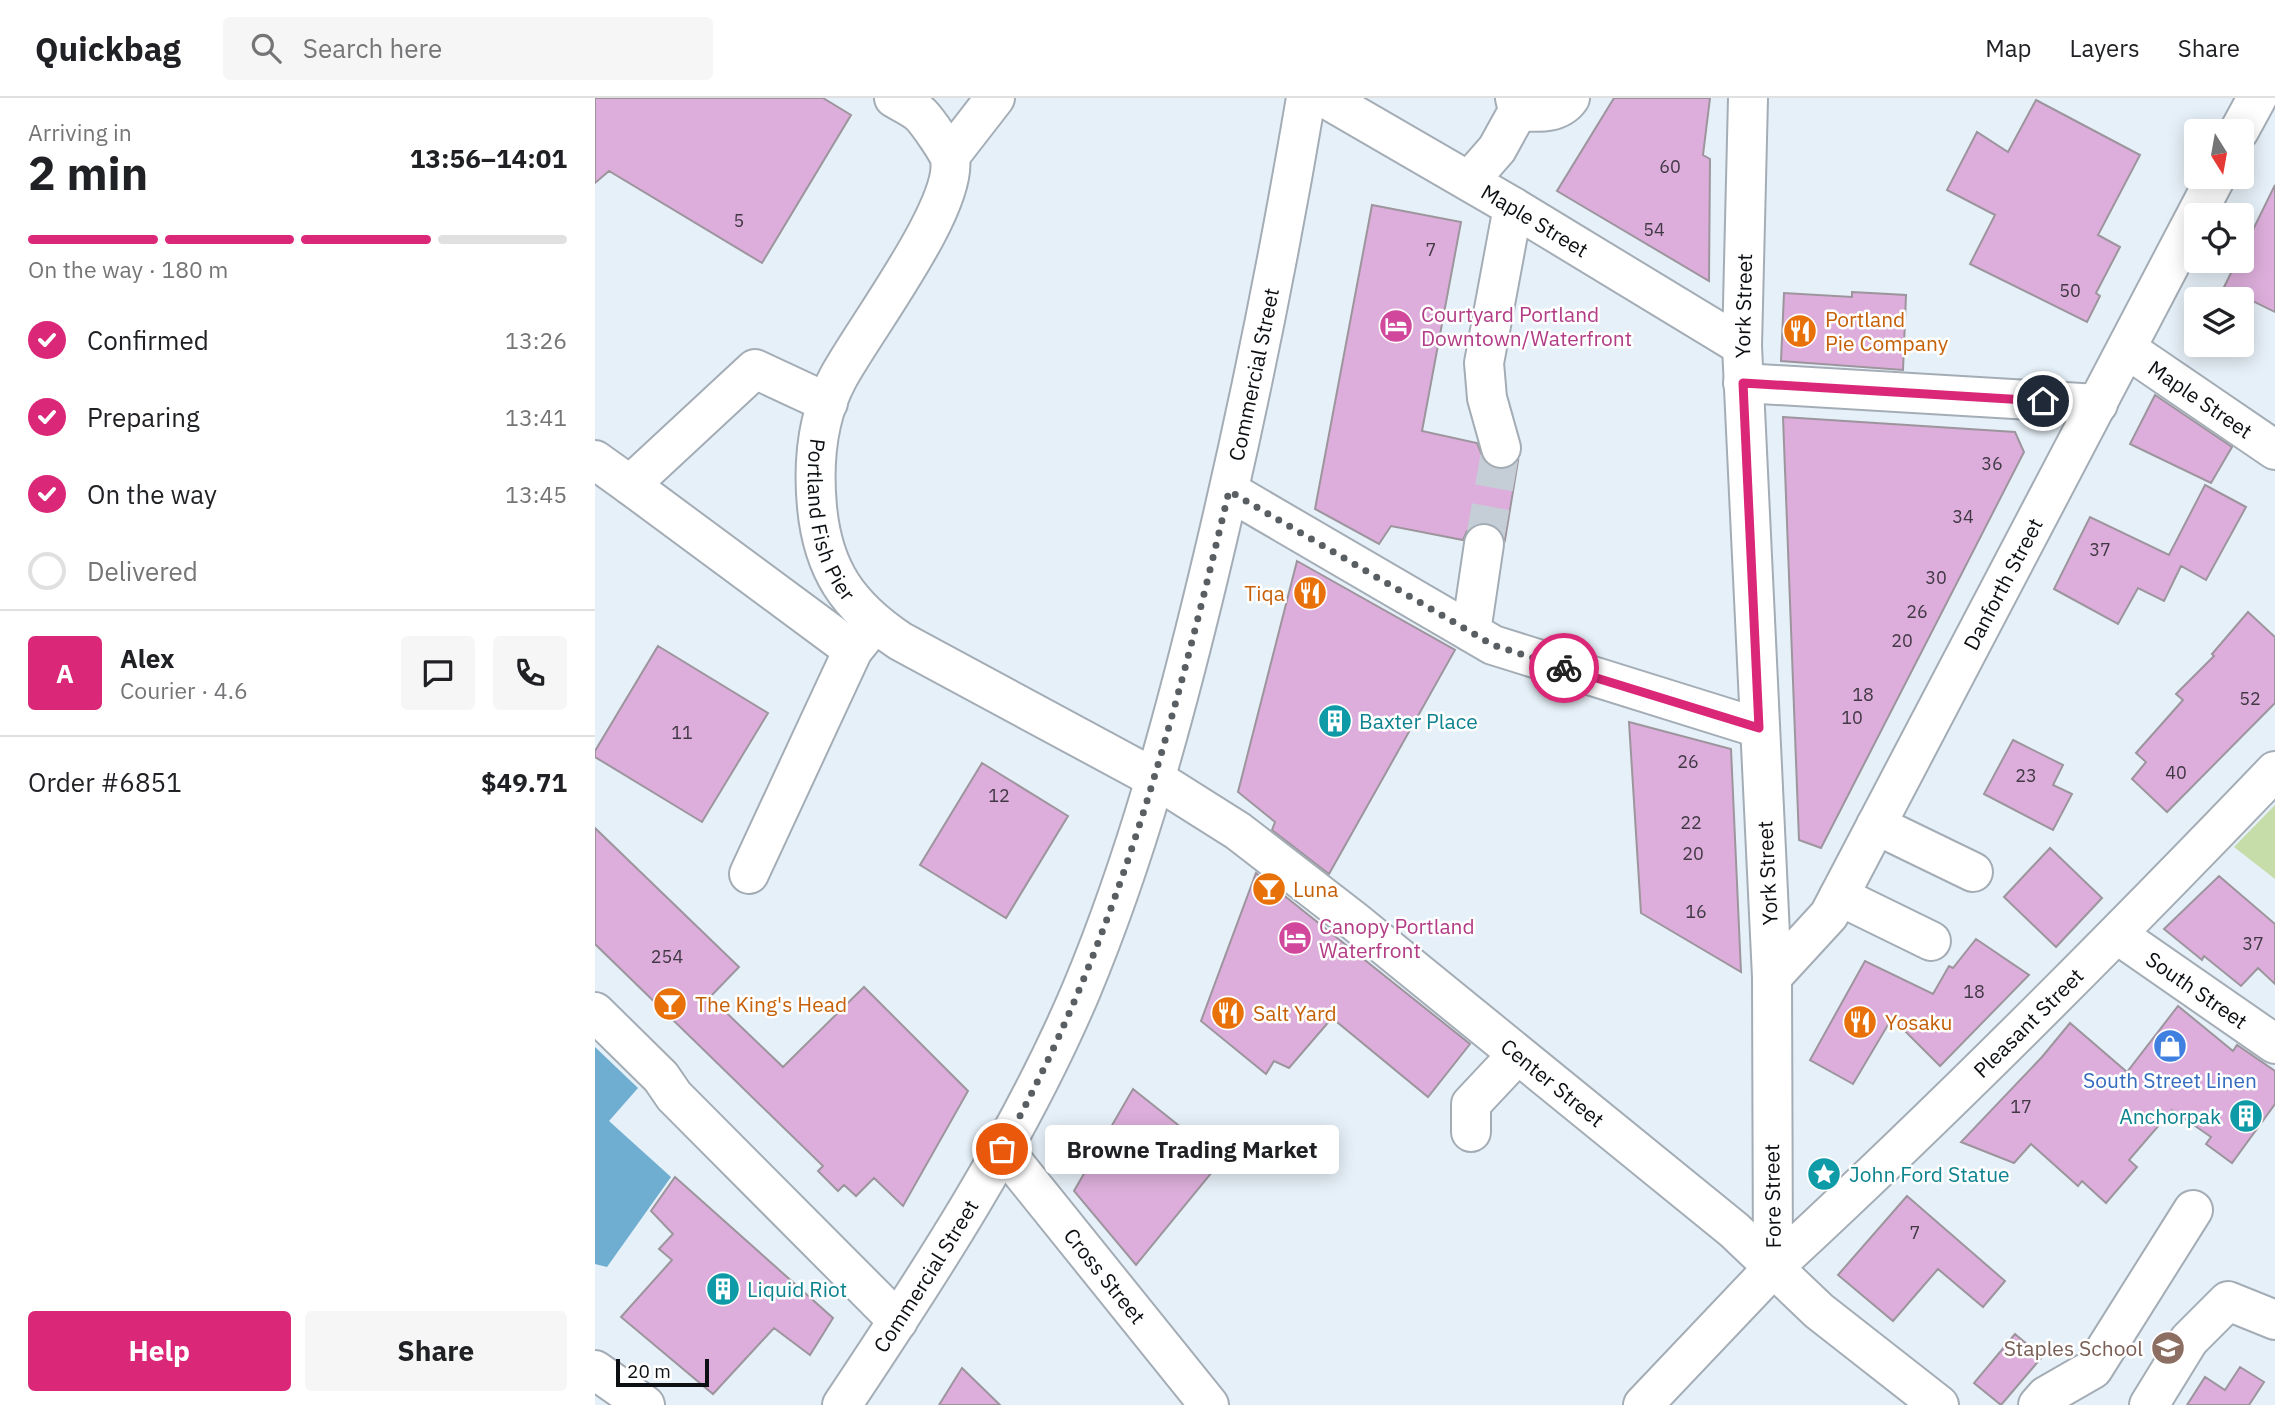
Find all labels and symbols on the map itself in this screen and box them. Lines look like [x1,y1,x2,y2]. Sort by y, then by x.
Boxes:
north arrow [2184,119,2254,189]
house number: 60 [1659,155,1681,178]
street label: Maple Street [1476,178,1594,264]
house number: 5 [734,209,744,232]
house number: 54 [1643,218,1665,241]
house number: 7 [1426,238,1436,261]
street label: York Street [1728,253,1758,359]
house number: 50 [2059,279,2081,302]
street label: Commercial Street [1222,285,1285,463]
place label: Courtyard Portland Downtown/Waterfront [1421,300,1632,352]
place label: Portland Pie Company [1825,305,1949,357]
hotel icon: Courtyard Portland Downtown/Waterfront [1377,307,1415,345]
restaurant icon: Portland Pie Company [1781,312,1819,350]
street label: Maple Street [2143,354,2258,445]
pin [2013,371,2073,431]
street label: Portland Fish Pier [802,437,862,606]
house number: 36 [1981,452,2003,475]
house number: 34 [1952,505,1974,528]
street label: Danforth Street [1956,513,2049,655]
house number: 37 [2089,538,2111,561]
house number: 30 [1925,566,1947,589]
restaurant icon: Tiqa [1291,574,1329,612]
place label: Tiqa [1244,579,1285,607]
house number: 26 [1906,600,1928,623]
house number: 20 [1891,629,1913,652]
courier [1529,633,1599,703]
house number: 18 [1852,683,1874,706]
house number: 52 [2239,687,2261,710]
building icon: Baxter Place [1316,702,1354,740]
house number: 10 [1841,706,1863,729]
place label: Baxter Place [1359,707,1478,735]
house number: 11 [671,721,693,744]
house number: 26 [1677,750,1699,773]
house number: 40 [2165,761,2187,784]
house number: 23 [2015,764,2037,787]
house number: 12 [988,784,1010,807]
house number: 22 [1680,811,1702,834]
street label: York Street [1750,820,1784,926]
house number: 20 [1682,842,1704,865]
bar icon: Luna [1250,870,1288,908]
place label: Luna [1293,875,1338,903]
house number: 16 [1685,900,1707,923]
place label: Canopy Portland Waterfront [1319,912,1475,964]
hotel icon: Canopy Portland Waterfront [1276,919,1314,957]
house number: 37 [2242,932,2264,955]
house number: 254 [651,945,683,968]
street label: South Street [2140,945,2253,1035]
street label: Pleasant Street [1967,962,2089,1084]
house number: 18 [1963,980,1985,1003]
bar icon: The King's Head [651,985,689,1023]
place label: The King's Head [695,990,847,1018]
restaurant icon: Salt Yard [1209,994,1247,1032]
place label: Salt Yard [1253,999,1337,1027]
restaurant icon: Yosaku [1841,1003,1879,1041]
place label: Yosaku [1885,1008,1952,1036]
shop icon: South Street Linen [2151,1027,2189,1065]
street label: Center Street [1495,1032,1610,1133]
place label: South Street Linen [2083,1066,2257,1094]
house number: 17 [2010,1095,2032,1118]
building icon: Anchorpak [2227,1097,2265,1135]
place label: Anchorpak [2119,1102,2221,1130]
pin [972,1119,1032,1179]
callout: Browne Trading Market [1044,1124,1338,1174]
street label: Fore Street [1757,1143,1787,1249]
place icon: John Ford Statue [1805,1155,1843,1193]
place label: John Ford Statue [1849,1160,2010,1188]
street label: Commercial Street [867,1194,984,1358]
house number: 7 [1910,1221,1920,1244]
street label: Cross Street [1058,1222,1152,1329]
building icon: Liquid Riot [704,1270,742,1308]
place label: Liquid Riot [747,1275,847,1303]
school or university icon: Staples School [2149,1329,2187,1367]
place label: Staples School [2004,1334,2143,1362]
scale bar [616,1356,709,1388]

